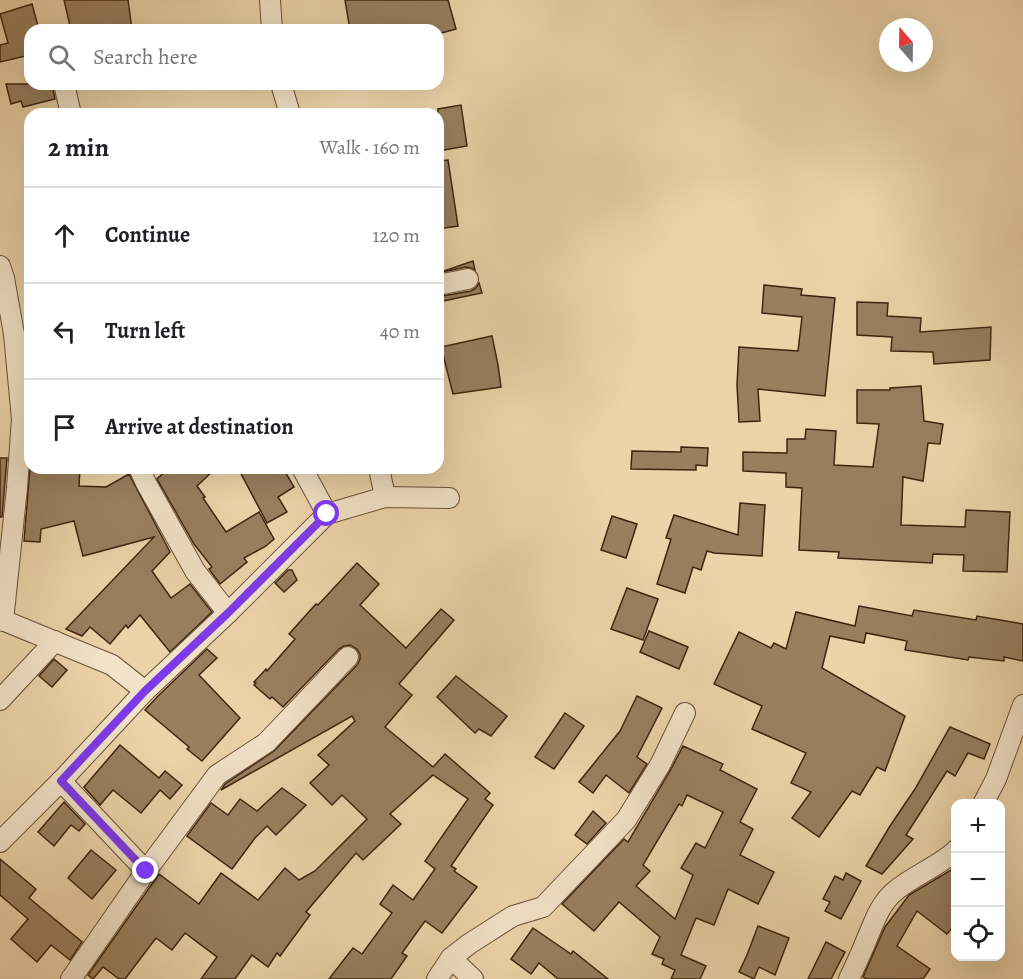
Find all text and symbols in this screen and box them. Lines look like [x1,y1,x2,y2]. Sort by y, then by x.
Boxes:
north arrow [879,18,933,72]
search box [24,24,444,90]
icon: search [45,41,78,74]
text: Search here [93,42,198,72]
text: 2 min [48,130,109,165]
text: Walk · 160 m [320,134,420,161]
icon: ahead [48,219,81,252]
text: Continue [105,220,190,250]
text: 120 m [372,222,420,249]
icon: left [48,315,81,348]
text: Turn left [105,316,185,346]
text: 40 m [380,318,420,345]
icon: arrive [48,411,81,444]
text: Arrive at destination [105,412,294,442]
route start [313,500,339,526]
map controls [951,799,1005,961]
button: + [951,799,1005,853]
button: − [951,853,1005,907]
route end [132,857,158,883]
button: locate [951,907,1005,961]

